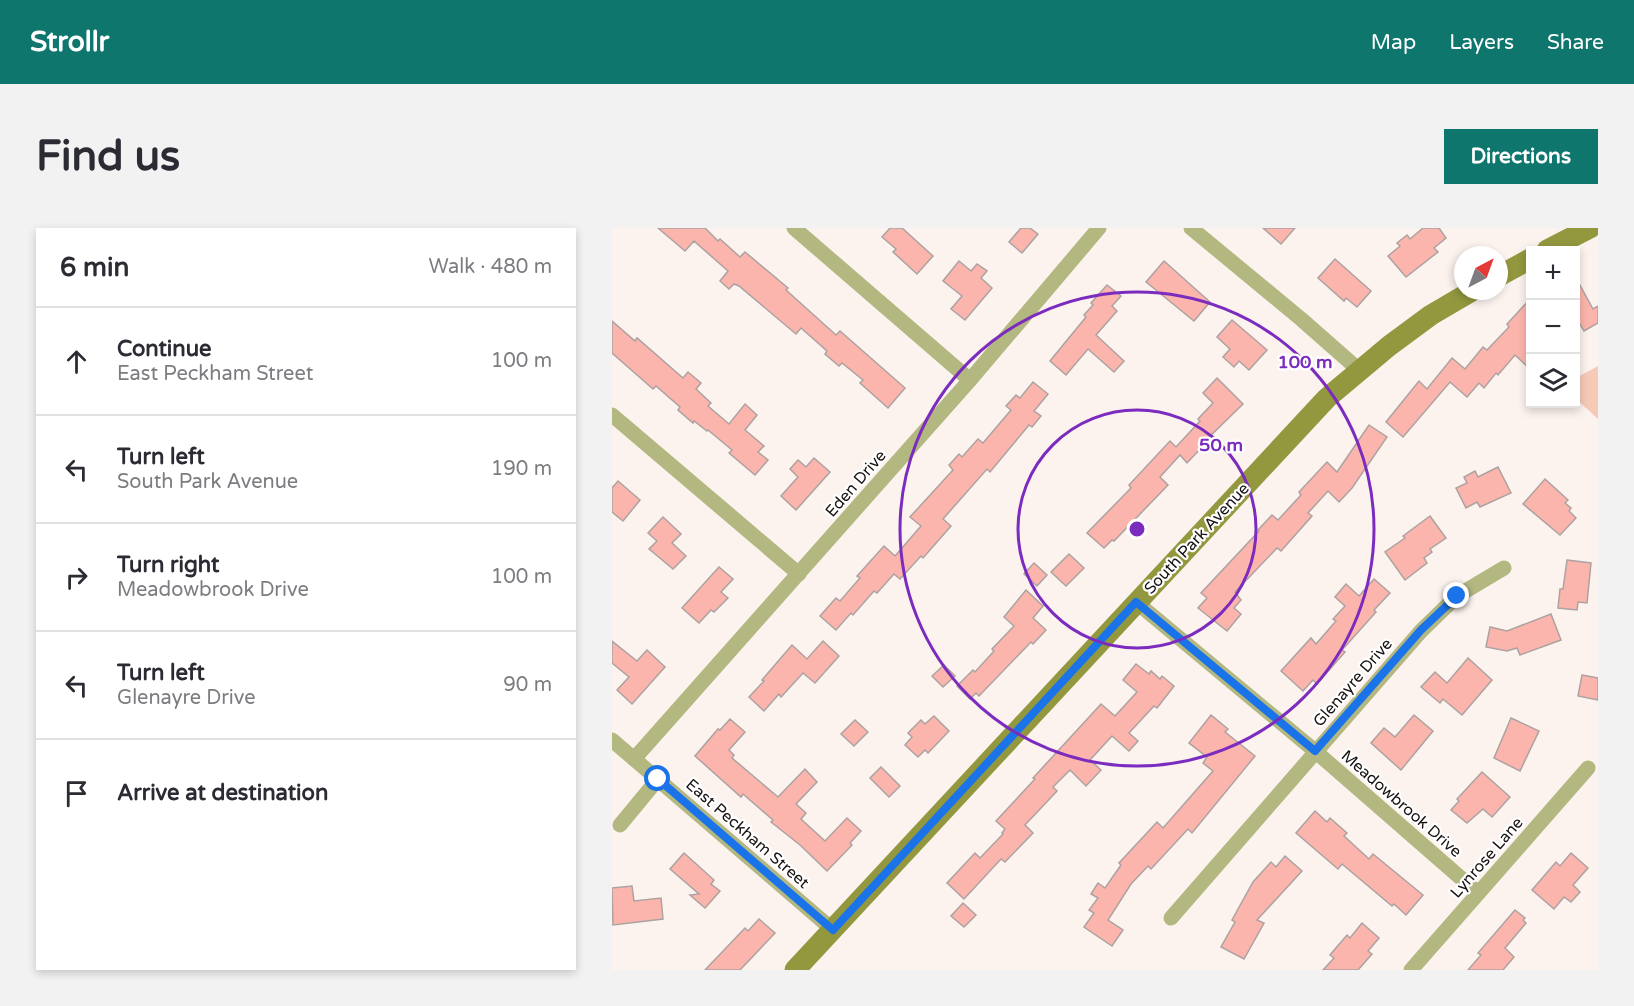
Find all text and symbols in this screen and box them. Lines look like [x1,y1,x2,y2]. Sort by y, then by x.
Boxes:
text: Strollr [30,25,109,59]
text: Map [1371,30,1416,55]
text: Layers [1449,30,1514,55]
text: Share [1547,30,1604,55]
button: Directions [1444,129,1598,184]
text: Find us [36,131,180,182]
north arrow [1454,246,1508,300]
map controls [1526,246,1580,408]
button: + [1526,246,1580,300]
text: 6 min [60,252,129,283]
text: Walk · 480 m [429,255,552,279]
button: − [1526,300,1580,354]
text: Continue [117,336,212,362]
icon: ahead [60,345,93,378]
text: 100 m [491,349,552,373]
text: 100 m [1277,351,1333,373]
button: layers [1526,354,1580,408]
text: East Peckham Street [117,362,313,386]
text: 50 m [1199,434,1243,456]
text: Turn left [117,444,205,470]
street label: Eden Drive [821,446,890,521]
icon: left [60,453,93,486]
text: 190 m [491,457,552,481]
text: South Park Avenue [117,470,298,494]
street label: South Park Avenue [1140,479,1253,599]
centre of rings [1127,519,1147,539]
text: Turn right [117,552,219,578]
icon: right [60,561,93,594]
text: 100 m [491,565,552,589]
text: Meadowbrook Drive [117,578,309,602]
route end [1443,582,1469,608]
street label: Glenayre Drive [1309,634,1397,731]
text: Turn left [117,660,205,686]
icon: left [60,669,93,702]
text: 90 m [503,673,552,697]
text: Glenayre Drive [117,686,256,710]
street label: Meadowbrook Drive [1337,746,1466,862]
route start [644,765,670,791]
street label: East Peckham Street [681,775,813,893]
icon: arrive [60,777,93,810]
text: Arrive at destination [117,780,328,806]
street label: Lynrose Lane [1446,813,1527,902]

